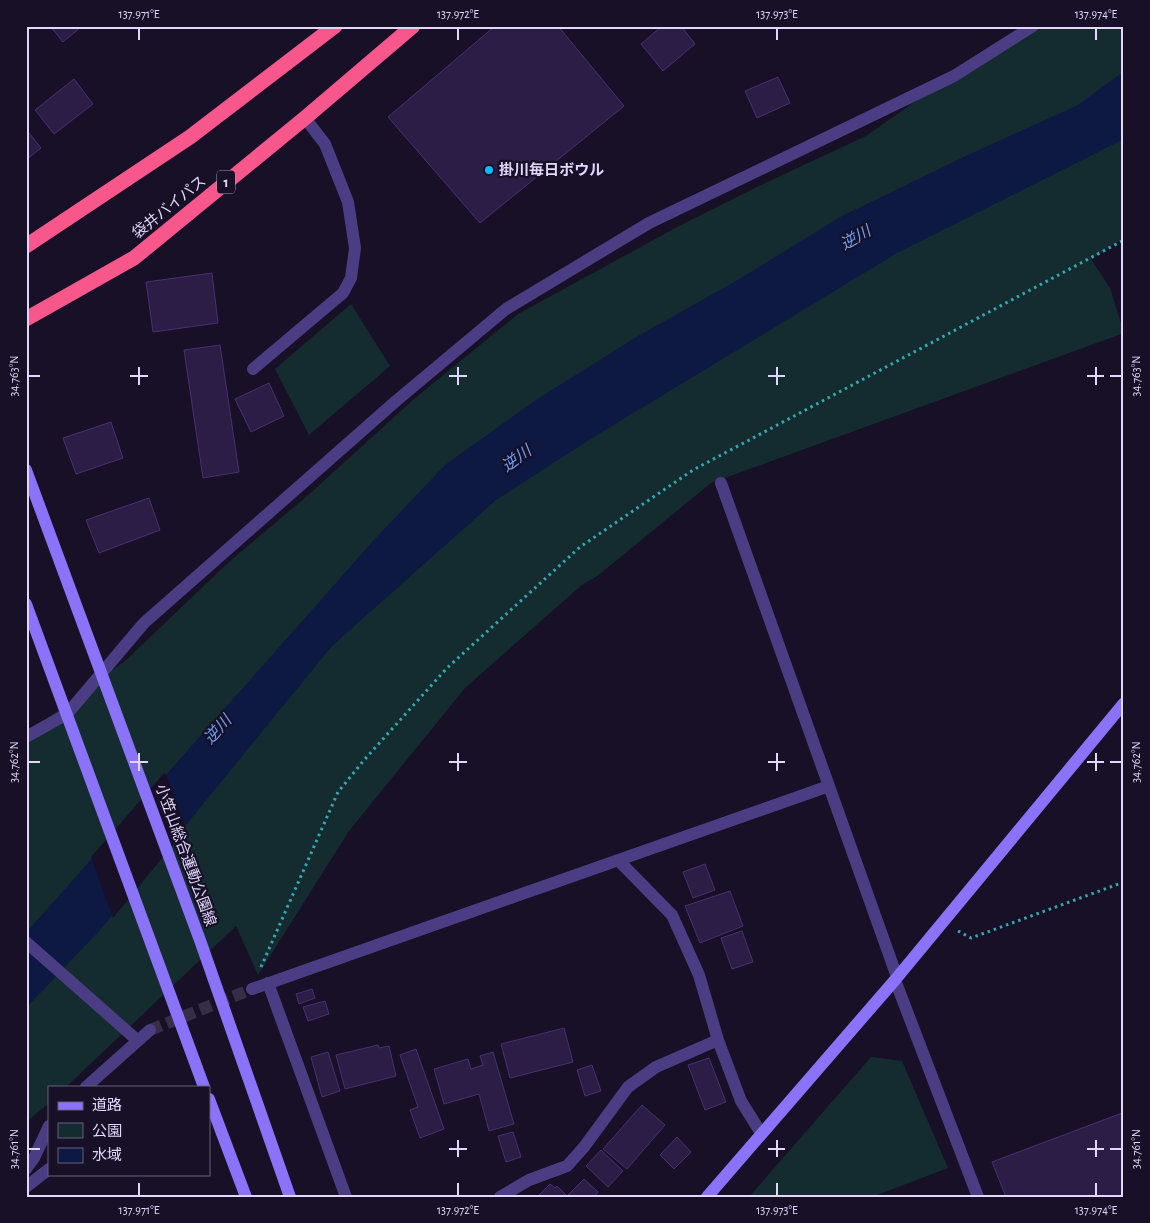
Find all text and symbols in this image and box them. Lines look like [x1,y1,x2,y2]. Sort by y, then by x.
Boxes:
text: 137.971°E [119,8,160,20]
text: 137.972°E [437,8,479,20]
text: 137.973°E [756,8,798,20]
text: 137.974°E [1075,8,1117,20]
place label: 掛川毎日ボウル [499,161,604,178]
marker: 掛川毎日ボウル [483,164,495,176]
road number: 1 [217,170,235,193]
street label: 袋井バイパス [128,172,209,241]
water label: 逆川 [837,221,875,253]
text: 34.763°N [8,356,20,396]
text: 34.763°N [1130,356,1142,396]
water label: 逆川 [498,441,536,475]
water label: 逆川 [200,710,236,747]
text: 34.762°N [8,741,20,783]
text: 34.762°N [1130,741,1142,783]
street label: 小笠山総合運動公園線 [153,782,219,928]
legend [48,1086,210,1176]
text: 道路 [92,1097,122,1113]
text: 公園 [92,1123,122,1139]
text: 34.761°N [8,1129,20,1169]
text: 34.761°N [1130,1129,1142,1169]
text: 水域 [92,1147,122,1163]
text: 137.971°E [119,1204,160,1216]
text: 137.972°E [437,1204,479,1216]
text: 137.973°E [756,1204,798,1216]
text: 137.974°E [1075,1204,1117,1216]

